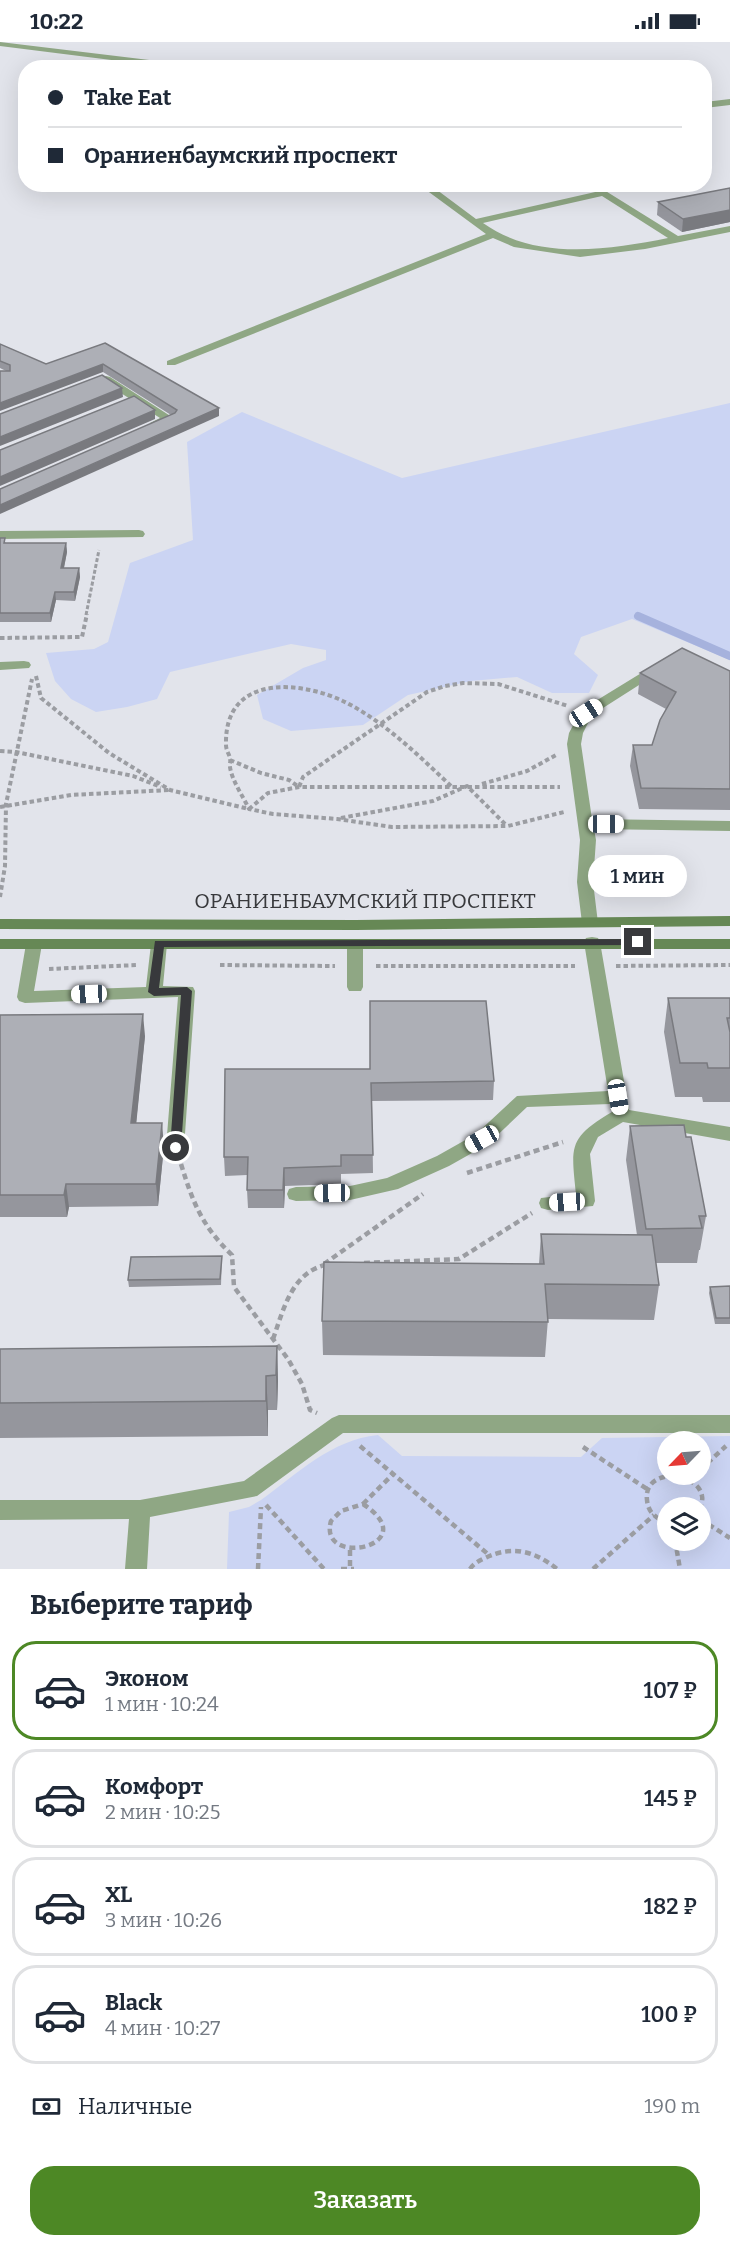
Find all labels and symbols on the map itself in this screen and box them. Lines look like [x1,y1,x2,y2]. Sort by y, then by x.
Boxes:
car [566,696,606,730]
car [588,815,624,833]
callout: 1 мин [588,855,688,897]
street label: ОРАНИЕНБАУМСКИЙ ПРОСПЕКТ [194,888,536,914]
route end [624,928,651,955]
car [71,984,107,1004]
car [606,1078,630,1116]
car [462,1122,502,1156]
route start [162,1134,189,1161]
car [314,1184,350,1202]
car [549,1192,585,1212]
north arrow [657,1431,711,1485]

